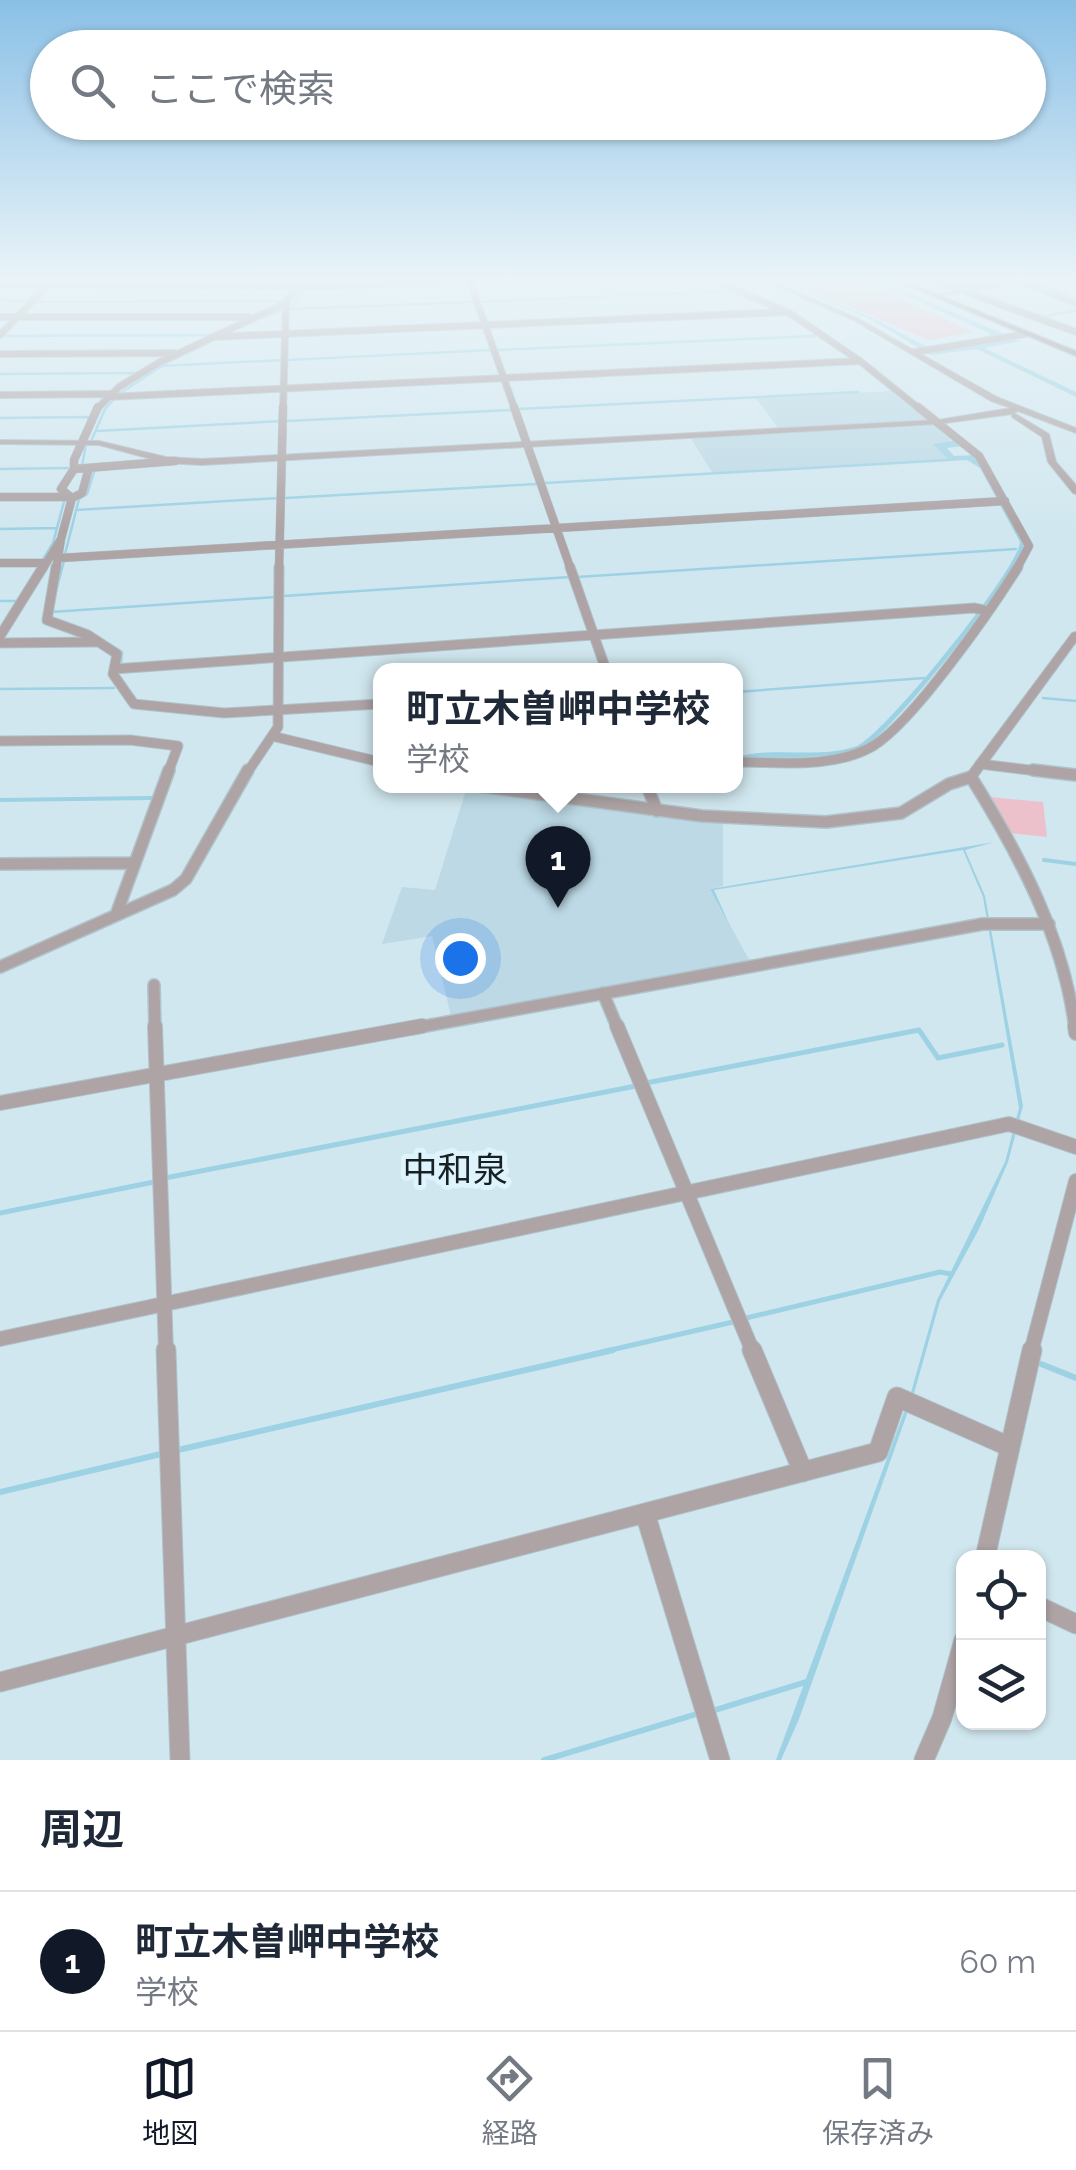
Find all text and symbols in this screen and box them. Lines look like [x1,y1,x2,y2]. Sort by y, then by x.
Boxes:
search box [30,30,1046,140]
icon: search [65,58,120,113]
text: ここで検索 [145,66,335,111]
popup [373,663,743,793]
text: 町立木曽岬中学校 [406,686,710,731]
text: 学校 [406,740,470,777]
pin: 1 [526,826,590,908]
your location [435,933,486,984]
district label: 中和泉 [402,1149,508,1190]
map controls [956,1550,1046,1730]
button: locate [956,1550,1046,1640]
button: layers [956,1640,1046,1730]
text: 周辺 [40,1805,124,1854]
text: 町立木曽岬中学校 [135,1919,439,1964]
text: 1 [65,1943,80,1980]
text: 60 m [960,1943,1036,1980]
text: 学校 [135,1973,199,2010]
tab: 地図 [142,2051,198,2151]
tab: 経路 [482,2051,538,2151]
tab: 保存済み [822,2051,934,2151]

